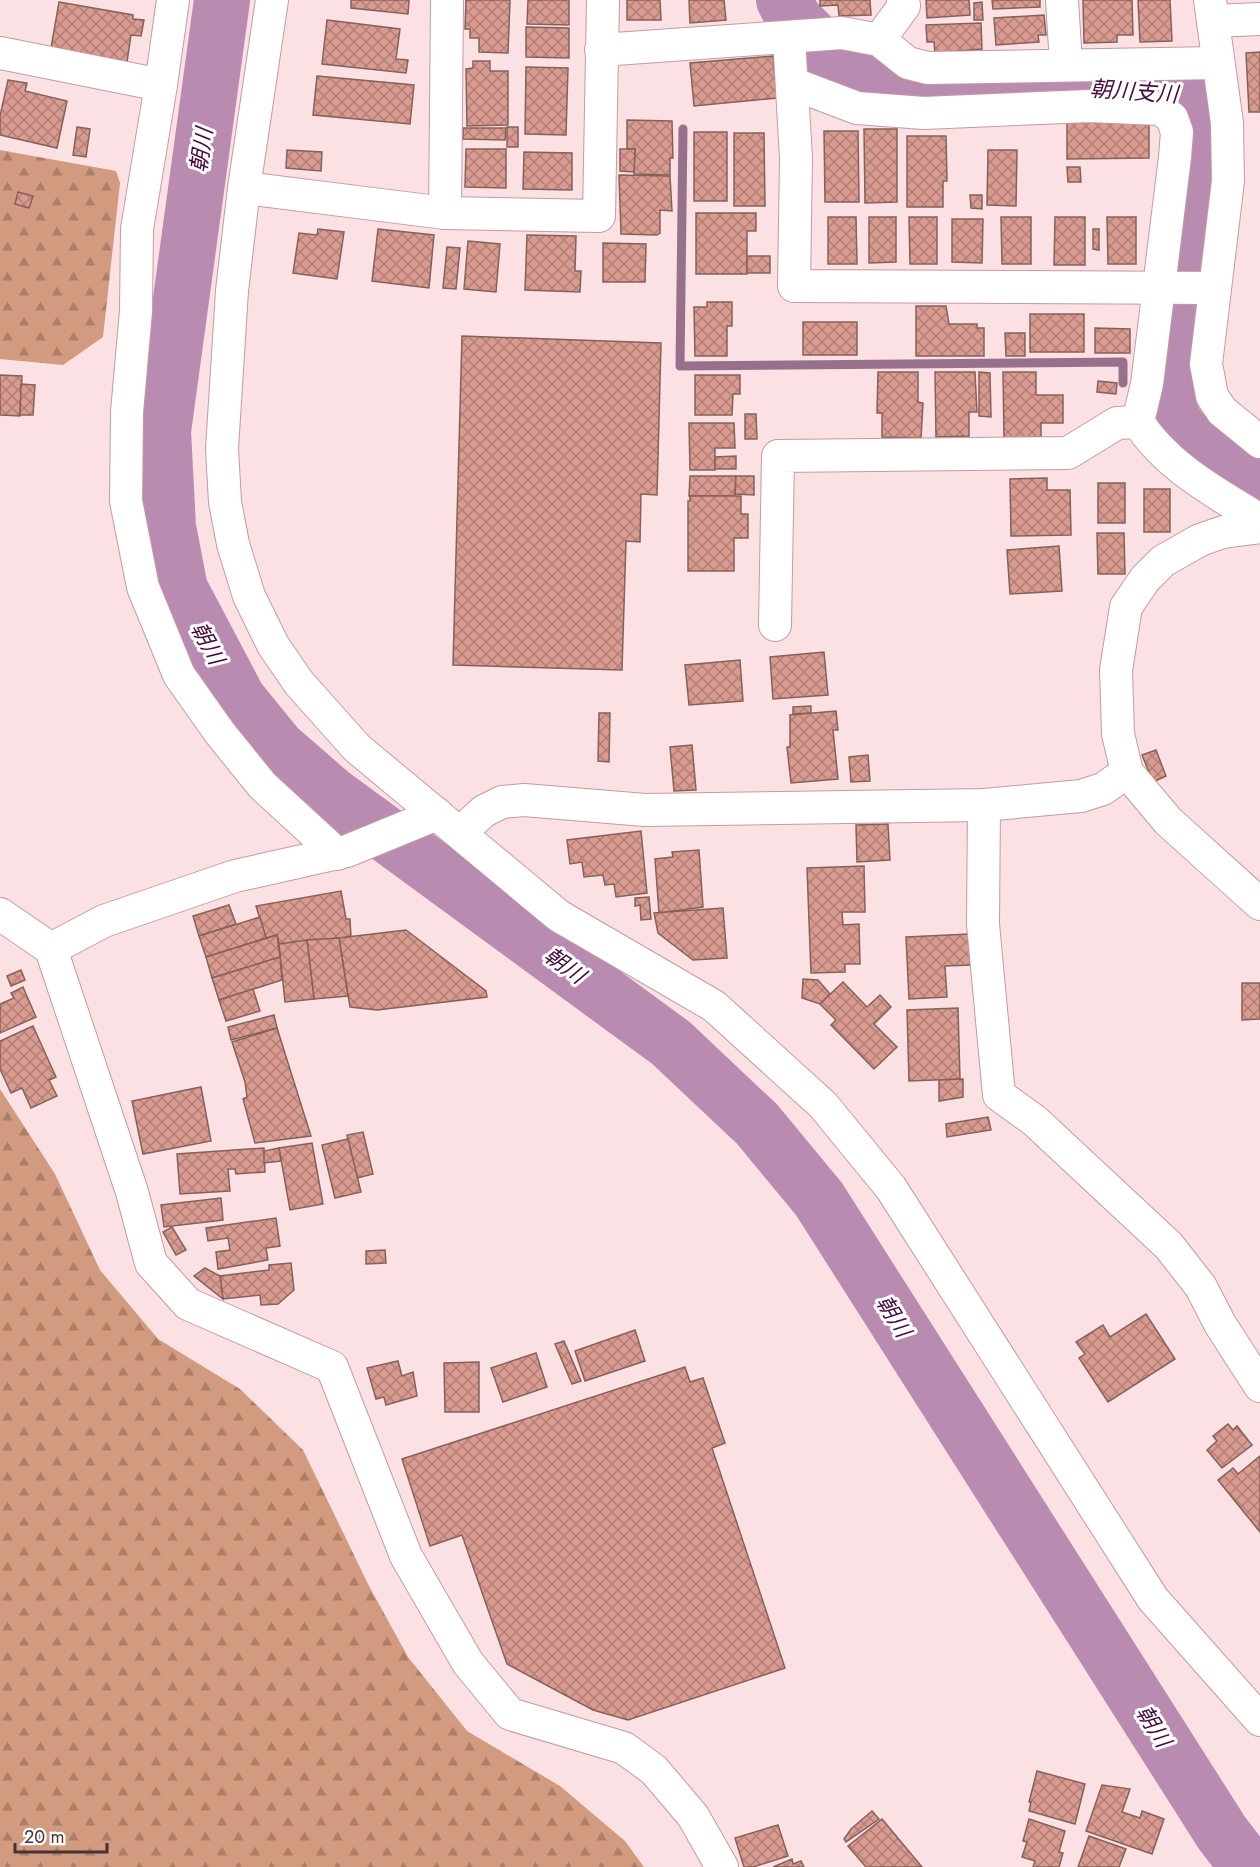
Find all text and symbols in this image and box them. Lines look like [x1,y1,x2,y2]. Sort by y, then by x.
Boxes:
water label: 朝川支川 [1089,72,1181,110]
water label: 朝川 [182,124,220,174]
water label: 朝川 [184,616,233,672]
water label: 朝川 [538,939,594,992]
water label: 朝川 [869,1289,920,1345]
water label: 朝川 [1129,1699,1180,1755]
scale bar [15,1816,106,1854]
text: 20 m [24,1824,64,1850]

